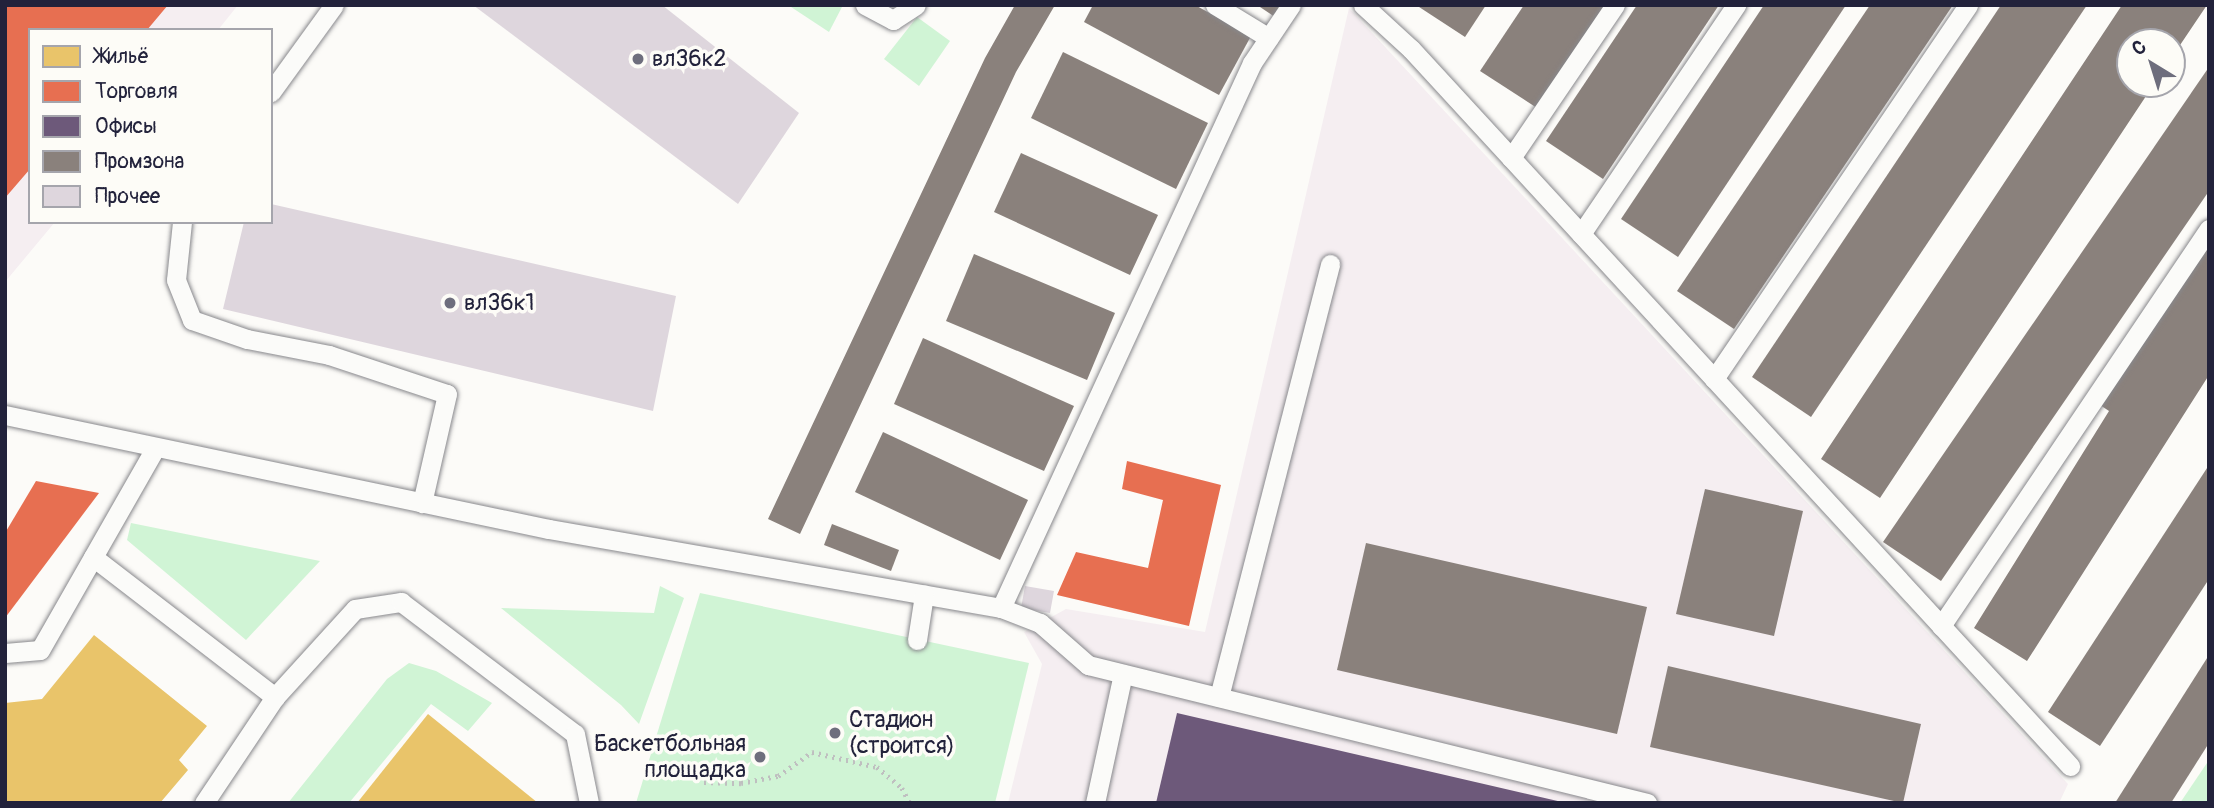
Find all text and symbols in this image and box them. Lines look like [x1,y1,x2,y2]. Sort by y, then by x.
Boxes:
legend [28,28,273,224]
north arrow [2116,28,2186,98]
text: С [2127,35,2151,61]
text: Жильё [95,43,149,70]
place label: вл36к2 [652,45,726,73]
marker: вл36к2 [630,51,646,67]
text: Торговля [95,78,178,105]
text: Офисы [95,113,157,140]
text: Промзона [95,148,184,175]
text: Прочее [95,183,160,210]
place label: вл36к1 [464,289,534,317]
marker: вл36к1 [442,295,458,311]
place label: Стадион (строится) [849,706,955,760]
marker: Стадион (строится) [827,725,843,741]
place label: Баскетбольная площадка [594,730,746,784]
marker: Баскетбольная площадка [752,749,768,765]

